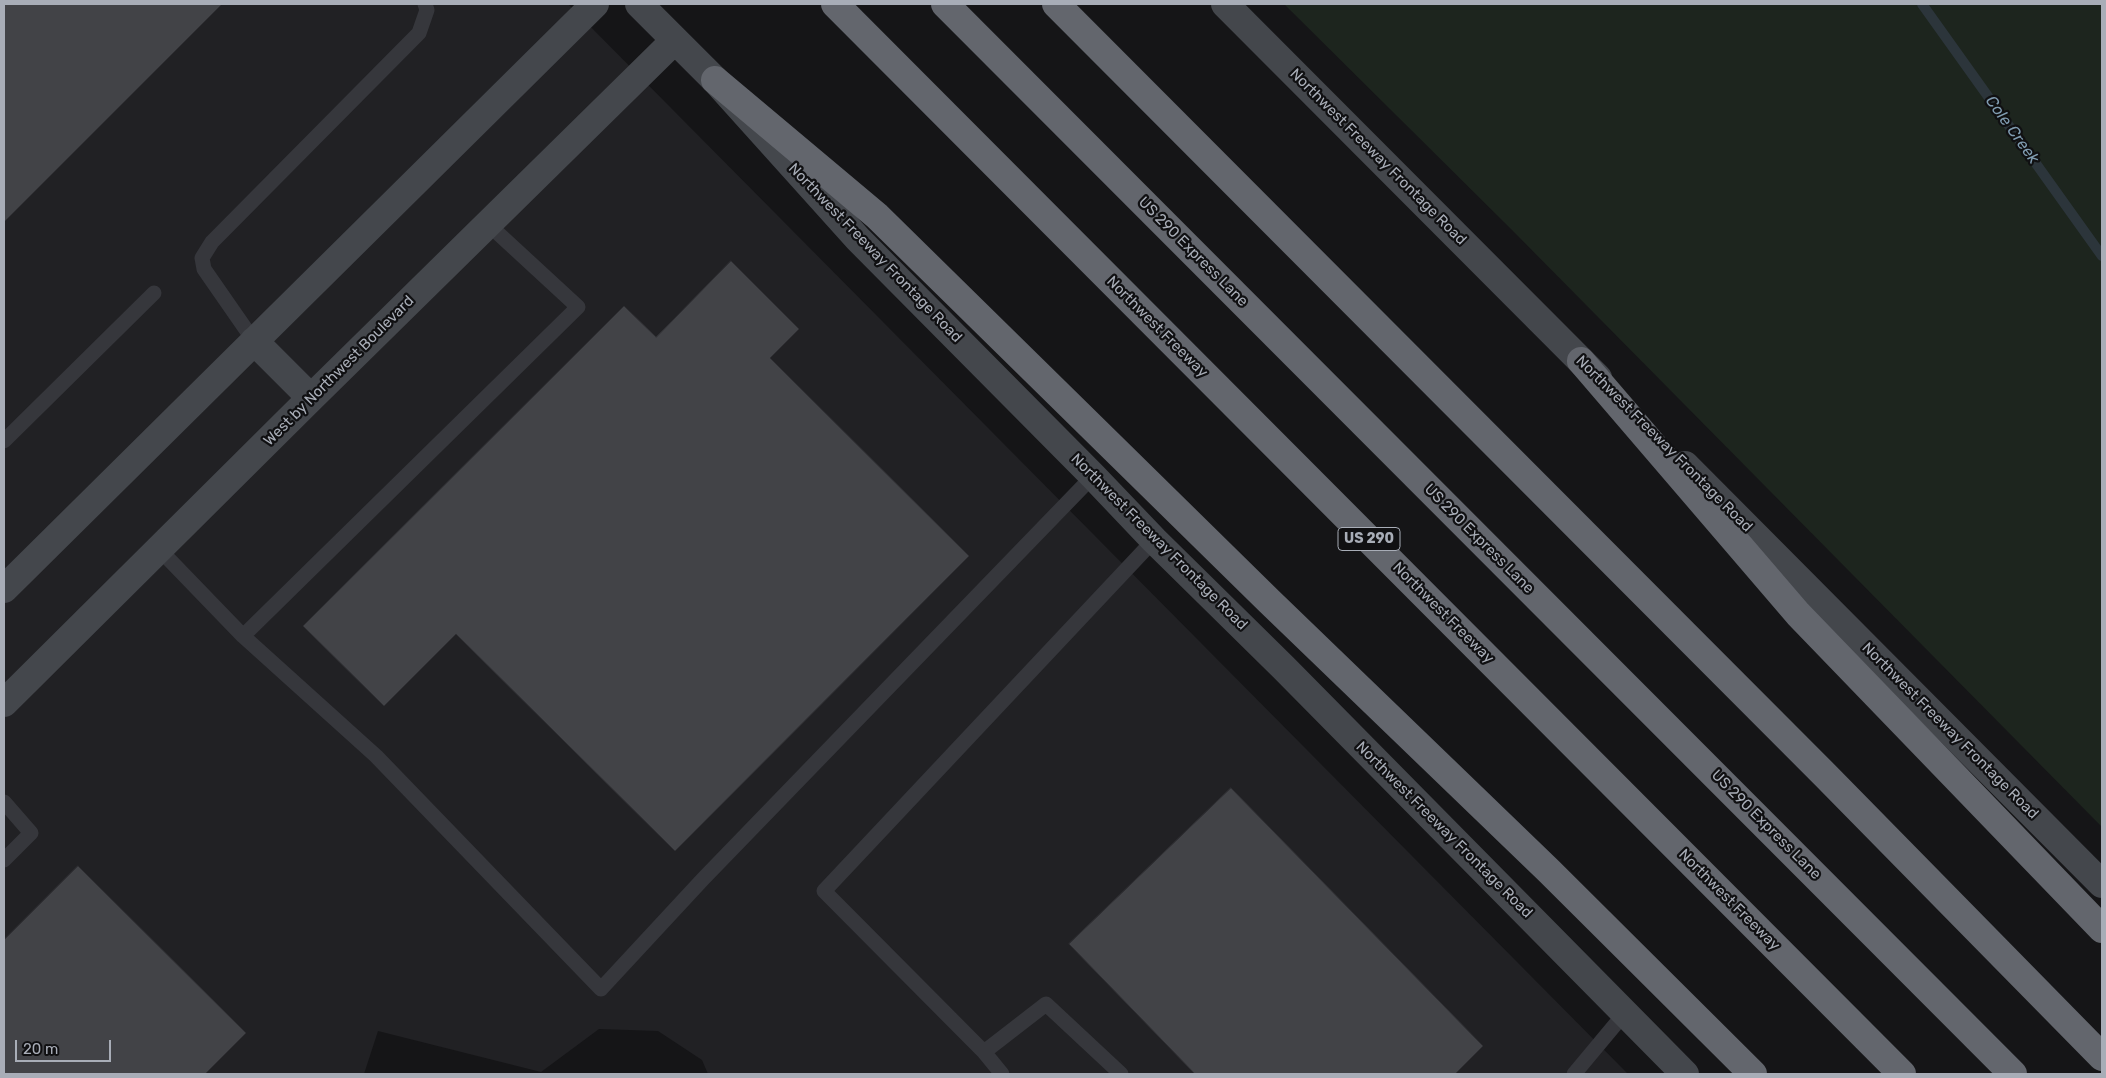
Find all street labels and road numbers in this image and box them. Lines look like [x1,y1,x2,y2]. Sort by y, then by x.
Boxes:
street label: Northwest Freeway Frontage Road [1286,65,1470,249]
street label: Northwest Freeway Frontage Road [784,160,966,346]
street label: US 290 Express Lane [1134,193,1252,311]
street label: Northwest Freeway [1103,273,1211,381]
street label: West by Northwest Boulevard [260,292,418,450]
street label: Northwest Freeway Frontage Road [1572,352,1756,536]
street label: Northwest Freeway Frontage Road [1067,450,1251,634]
street label: US 290 Express Lane [1420,480,1538,598]
road number: US 290 [1338,528,1400,550]
street label: Northwest Freeway [1389,559,1497,667]
street label: Northwest Freeway Frontage Road [1858,639,2042,823]
street label: Northwest Freeway Frontage Road [1352,738,1536,922]
street label: US 290 Express Lane [1707,766,1825,884]
street label: Northwest Freeway [1675,846,1783,954]

